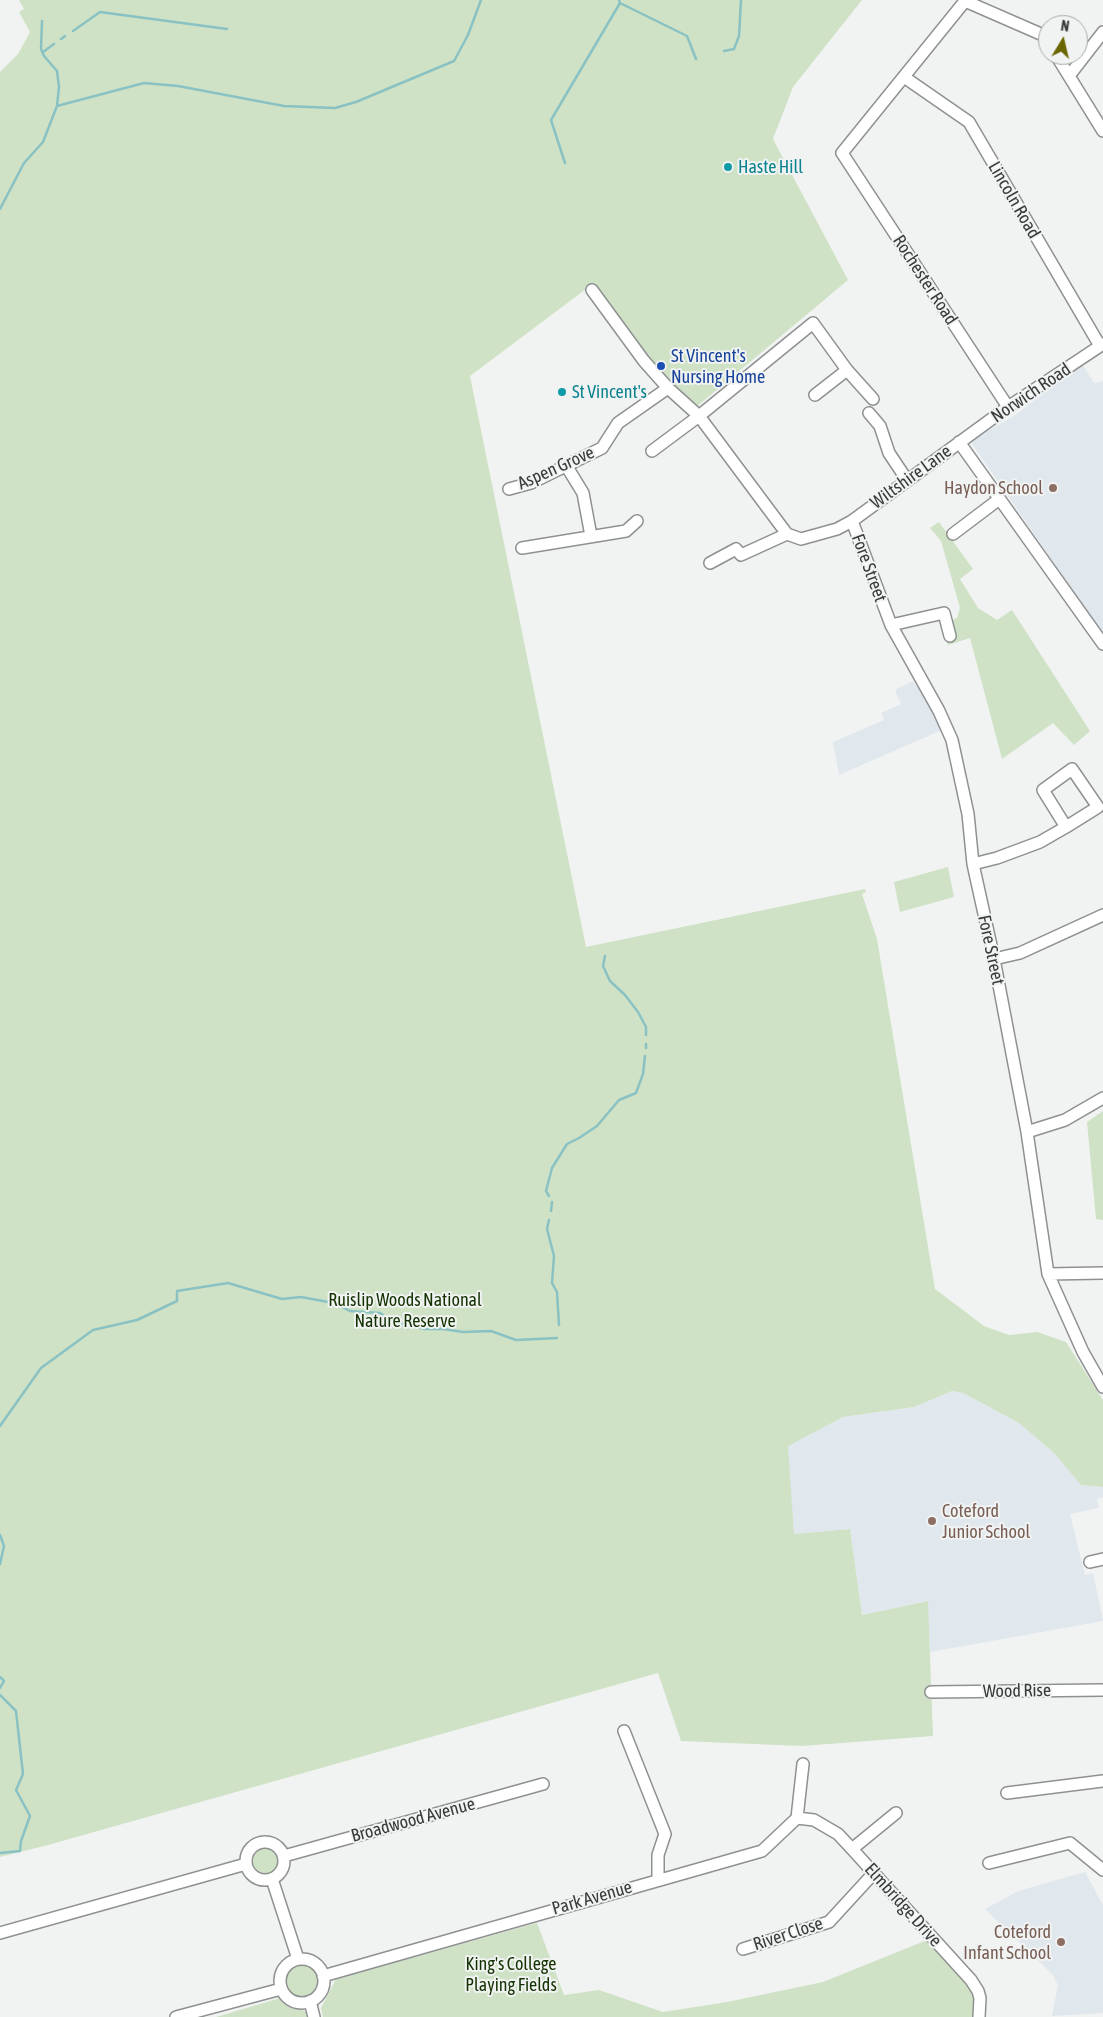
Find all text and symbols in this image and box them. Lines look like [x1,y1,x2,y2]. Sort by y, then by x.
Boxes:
north arrow [1038,15,1088,65]
text: N [1060,18,1071,35]
place label: Haste Hill [738,156,803,178]
street label: Lincoln Road [983,158,1045,242]
marker: Haste Hill [722,161,734,173]
street label: Rochester Road [888,231,962,329]
place label: St Vincent's Nursing Home [671,345,765,388]
street label: Norwich Road [987,358,1075,428]
marker: St Vincent's Nursing Home [655,360,667,372]
place label: St Vincent's [572,381,647,403]
marker: St Vincent's [556,386,568,398]
street label: Wiltshire Lane [866,440,956,514]
street label: Aspen Grove [514,442,598,494]
place label: Haydon School [944,477,1043,499]
marker: Haydon School [1047,482,1059,494]
street label: Fore Street [847,531,891,605]
street label: Fore Street [973,913,1009,987]
park label: Ruislip Woods National Nature Reserve [328,1289,482,1332]
place label: Coteford Junior School [942,1500,1030,1542]
marker: Coteford Junior School [926,1515,938,1527]
street label: Wood Rise [983,1680,1051,1702]
street label: Broadwood Avenue [349,1793,477,1847]
street label: Elmbridge Drive [860,1859,946,1951]
street label: Park Avenue [549,1876,635,1920]
street label: River Close [750,1913,826,1955]
place label: Coteford Infant School [963,1921,1051,1964]
marker: Coteford Infant School [1055,1936,1067,1948]
park label: King's College Playing Fields [465,1953,557,1996]

